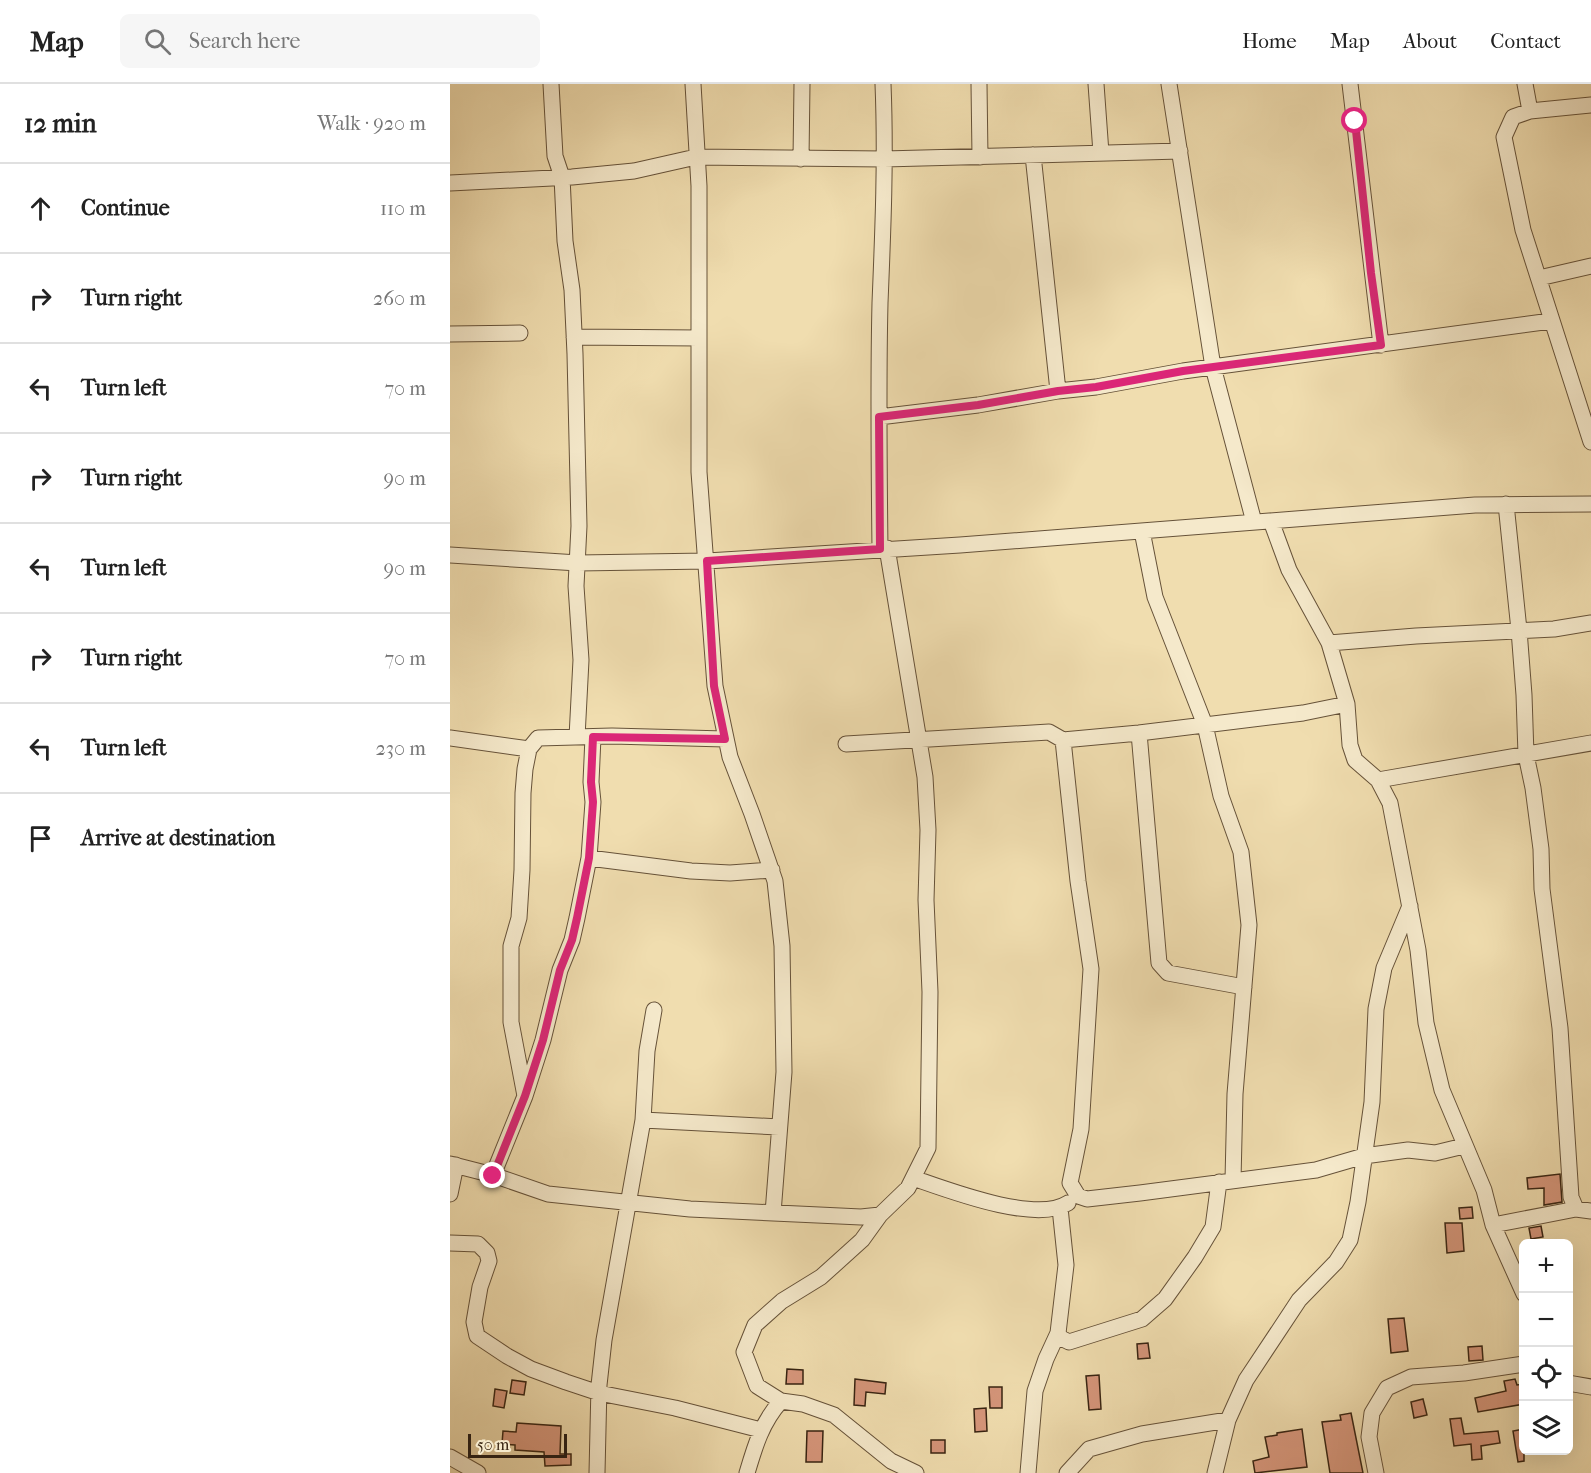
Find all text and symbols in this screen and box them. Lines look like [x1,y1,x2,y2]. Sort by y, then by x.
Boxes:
search box [120,14,540,68]
text: Map [30,25,84,58]
icon: search [141,25,174,58]
text: Search here [189,28,300,54]
text: Home [1242,29,1297,53]
text: Map [1330,29,1370,53]
text: About [1403,29,1457,53]
text: Contact [1490,29,1561,53]
route start [1341,107,1367,133]
text: 12 min [24,108,97,139]
text: Walk · 920 m [317,112,426,135]
icon: ahead [24,192,57,225]
text: Continue [81,195,170,221]
text: 110 m [380,197,426,220]
icon: right [24,282,57,315]
text: Turn right [81,285,182,311]
text: 260 m [373,287,426,310]
icon: left [24,372,57,405]
text: Turn left [81,375,167,401]
text: 70 m [384,377,426,400]
icon: right [24,462,57,495]
text: Turn right [81,465,182,491]
text: 90 m [384,467,426,490]
icon: left [24,552,57,585]
text: Turn left [81,555,167,581]
text: 90 m [384,557,426,580]
icon: right [24,642,57,675]
text: Turn right [81,645,182,671]
text: 70 m [384,647,426,670]
icon: left [24,732,57,765]
text: Turn left [81,735,167,761]
text: 230 m [376,737,426,760]
icon: arrive [24,822,57,855]
text: Arrive at destination [81,825,275,851]
route end [479,1162,505,1188]
map controls [1519,1239,1573,1455]
button: + [1519,1239,1573,1293]
button: − [1519,1293,1573,1347]
button: locate [1519,1347,1573,1401]
button: layers [1519,1401,1573,1455]
scale bar [468,1431,567,1458]
text: 50 m [477,1435,509,1454]

